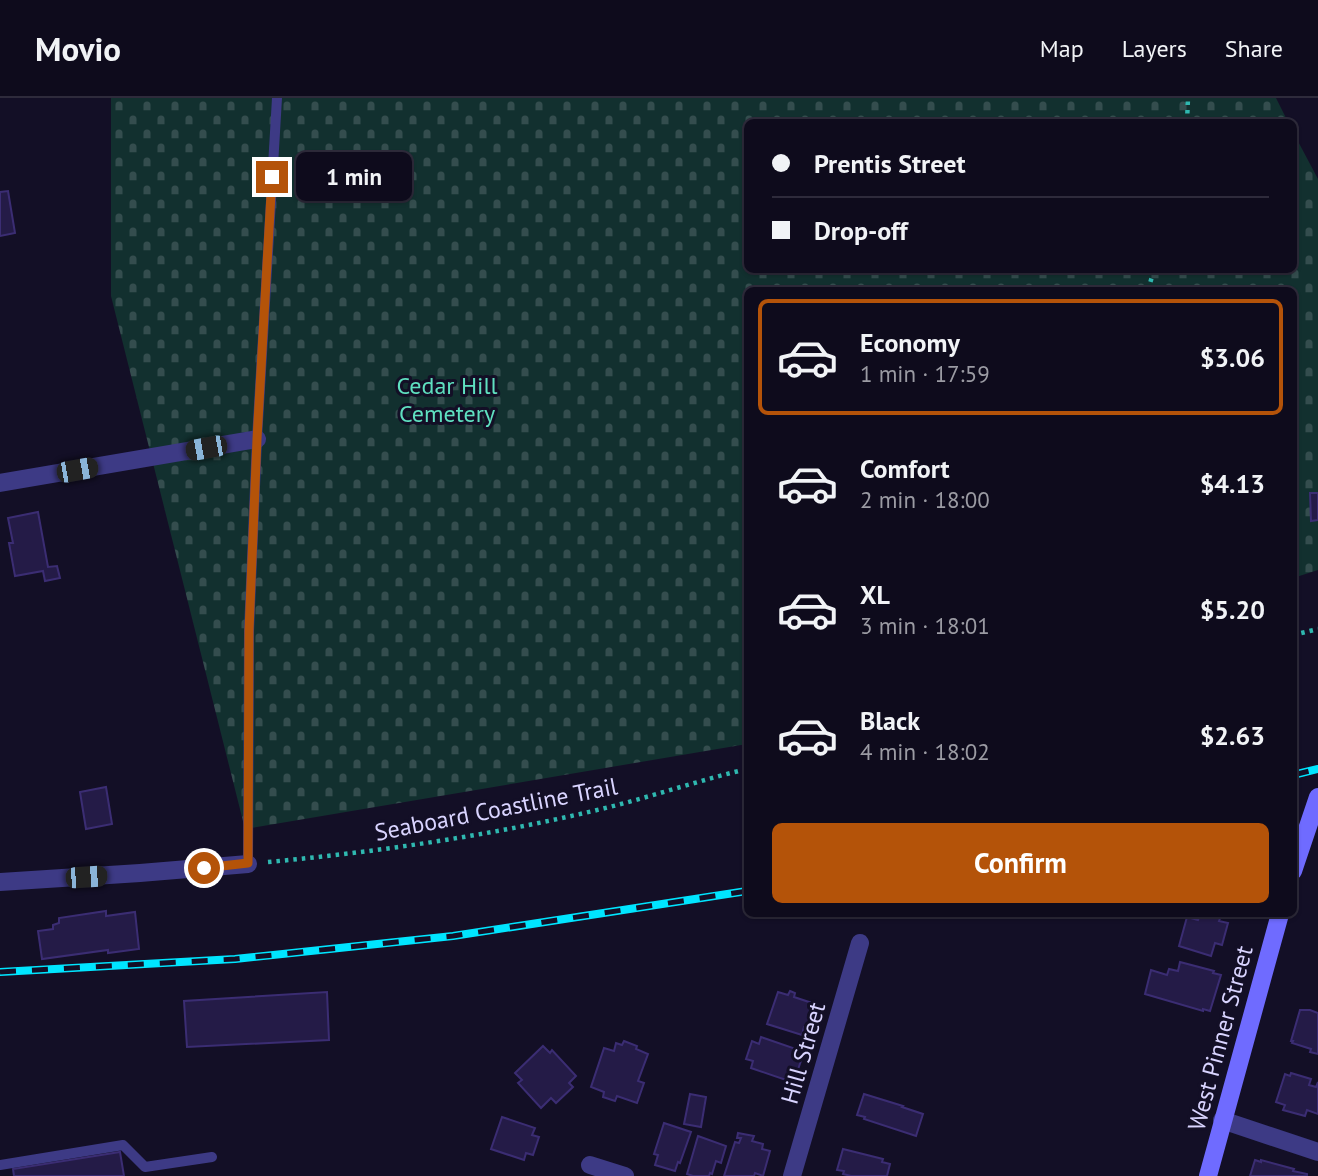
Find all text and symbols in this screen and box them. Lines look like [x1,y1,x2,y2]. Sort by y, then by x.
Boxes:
text: Movio [35,27,121,70]
text: Map [1040,33,1084,64]
text: Layers [1122,33,1187,64]
text: Share [1225,33,1283,64]
text: Prentis Street [814,147,966,180]
callout: 1 min [296,153,412,202]
route end [256,161,288,193]
text: 1 min [326,162,382,191]
text: Drop-off [814,214,908,247]
icon: car [776,326,839,389]
text: Economy [860,326,960,359]
text: $3.06 [1200,341,1265,374]
text: 1 min · 17:59 [860,359,990,388]
park label: Cedar Hill Cemetery [396,370,498,429]
car [184,434,229,462]
icon: car [776,452,839,515]
text: Comfort [860,452,950,485]
car [55,456,100,484]
text: $4.13 [1200,467,1265,500]
text: 2 min · 18:00 [860,485,990,514]
icon: car [776,578,839,641]
text: XL [860,578,890,611]
text: $5.20 [1200,593,1265,626]
text: 3 min · 18:01 [860,611,990,640]
icon: car [776,704,839,767]
text: Black [860,704,920,737]
text: $2.63 [1200,719,1265,752]
text: 4 min · 18:02 [860,737,990,766]
street label: Seaboard Coastline Trail [372,770,620,848]
button: Confirm [772,823,1269,903]
route start [188,852,220,884]
car [65,865,108,889]
street label: West Pinner Street [1180,942,1260,1134]
street label: Hill Street [774,999,832,1107]

